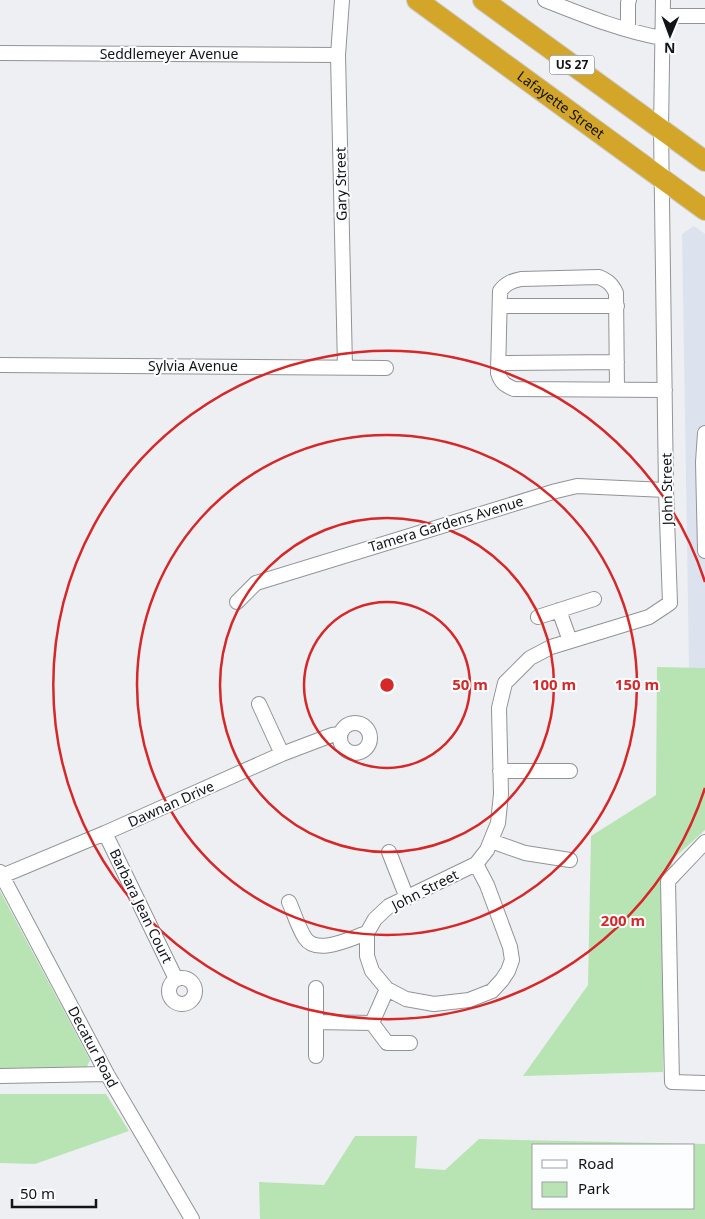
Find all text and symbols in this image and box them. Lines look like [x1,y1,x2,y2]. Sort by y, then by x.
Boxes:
north arrow [645,10,695,60]
text: N [664,39,676,58]
street label: Seddlemeyer Avenue [100,44,238,63]
road number: US 27 [550,56,594,74]
street label: Lafayette Street [514,66,609,143]
street label: Gary Street [330,147,351,221]
street label: Sylvia Avenue [148,356,238,375]
street label: John Street [656,453,677,527]
street label: Tamera Gardens Avenue [366,491,526,556]
text: 50 m [452,674,488,694]
text: 100 m [532,674,576,694]
text: 150 m [615,674,659,694]
centre of rings [378,676,396,694]
street label: Dawnan Drive [125,776,217,831]
street label: Barbara Jean Court [106,845,177,966]
street label: John Street [386,865,461,915]
text: 200 m [601,910,645,930]
street label: Decatur Road [64,1003,123,1091]
legend [532,1144,695,1209]
text: Road [578,1153,614,1173]
scale bar [12,1176,96,1208]
text: Park [578,1178,610,1198]
text: 50 m [20,1183,55,1203]

